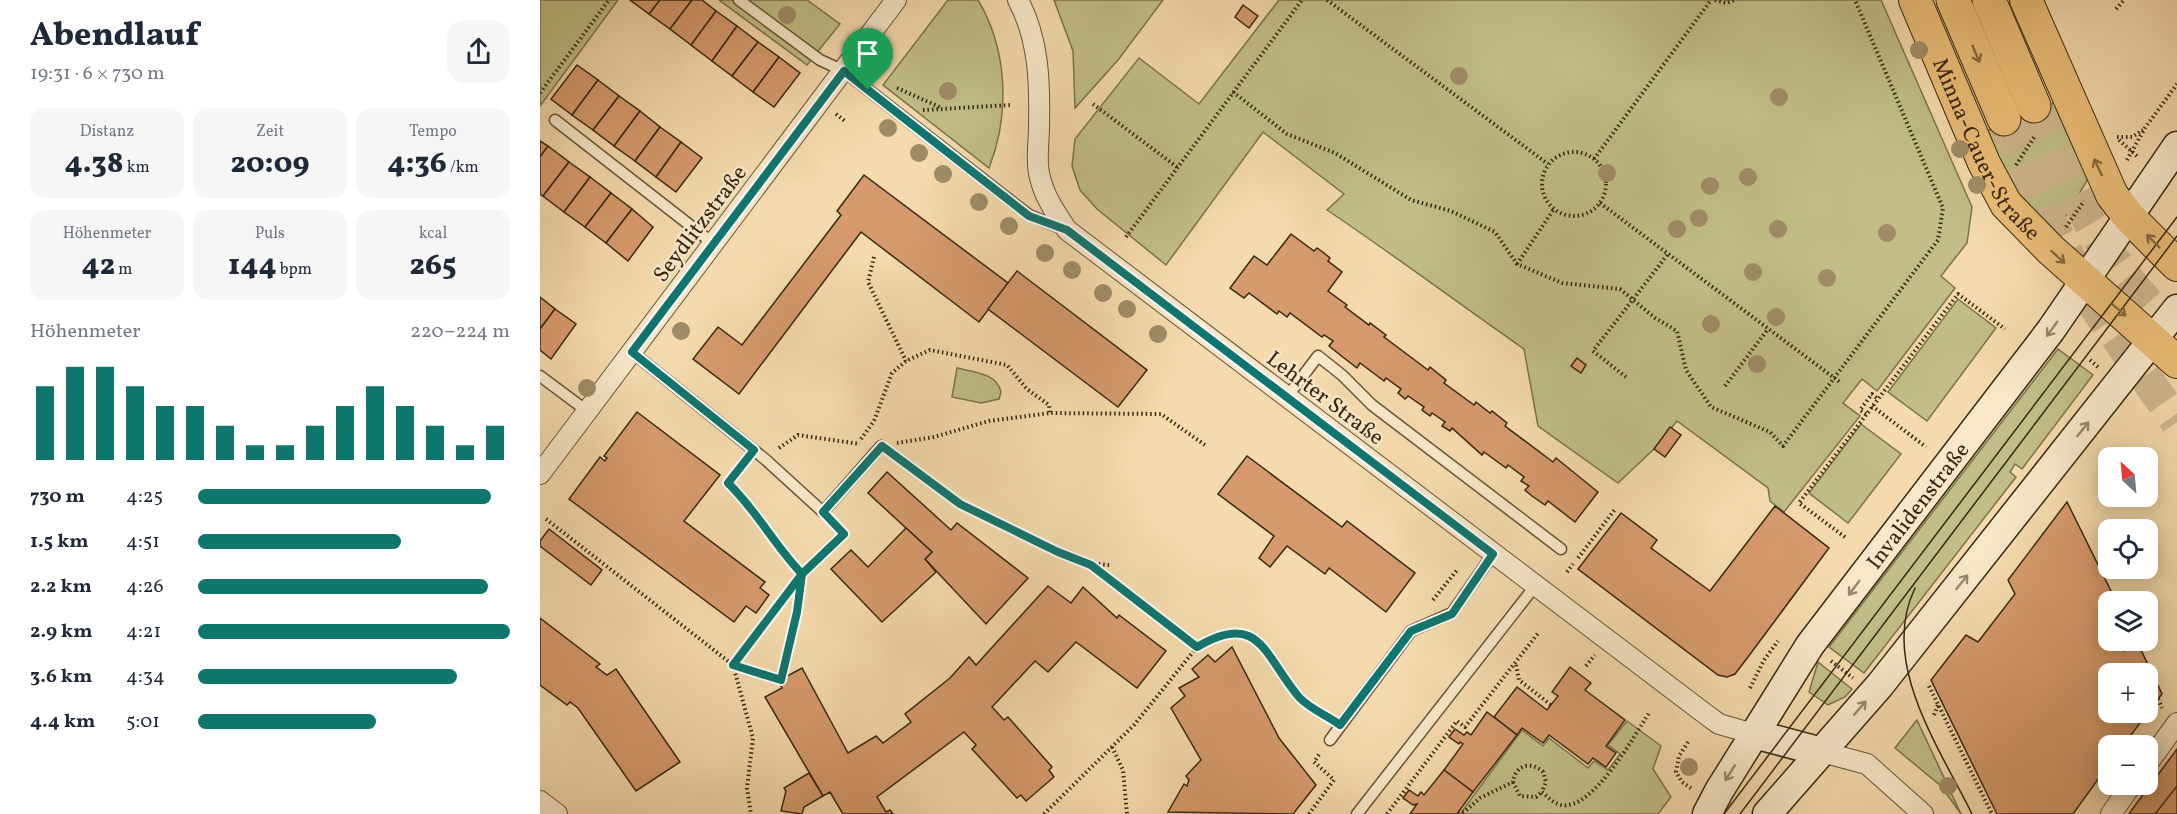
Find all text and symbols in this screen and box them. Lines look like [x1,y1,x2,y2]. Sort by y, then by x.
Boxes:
text: Abendlauf [30,14,199,60]
button: share [447,20,510,83]
pin [842,28,893,90]
icon: arrive [851,37,884,70]
one-way arrow [1971,44,1983,62]
street label: Minna-Cauer-Straße [1923,54,2047,248]
text: 19:31 · 6 × 730 m [30,60,165,88]
text: Distanz [80,121,134,143]
text: Zeit [256,121,284,143]
text: Tempo [409,121,457,143]
text: 4.38 [64,143,124,185]
text: 20:09 [231,143,309,185]
text: 4:36 [387,143,447,185]
text: km [124,157,150,179]
text: /km [447,157,479,179]
one-way arrow [2092,159,2103,177]
street label: Seydlitzstraße [647,160,755,289]
text: Höhenmeter [63,223,151,245]
text: Puls [255,223,285,245]
text: kcal [419,223,447,245]
one-way arrow [2145,233,2160,248]
text: 42 [82,245,115,287]
text: 144 [228,245,277,287]
text: 265 [410,245,456,287]
one-way arrow [2050,250,2065,264]
text: m [115,259,132,281]
text: bpm [277,259,312,281]
one-way arrow [2111,303,2126,317]
text: Höhenmeter [30,318,141,346]
text: 220–224 m [410,318,510,346]
one-way arrow [2045,320,2058,336]
street label: Lehrter Straße [1259,344,1390,454]
one-way arrow [2077,422,2090,438]
street label: Invalidenstraße [1860,437,1978,577]
north arrow [2098,447,2158,507]
map controls [2098,447,2158,795]
text: 730 m [30,483,85,511]
text: 4:25 [126,483,163,511]
button: locate [2098,519,2158,579]
text: 1.5 km [30,528,89,556]
text: 4:51 [126,528,160,556]
text: 2.2 km [30,573,92,601]
text: 4:26 [126,573,164,601]
one-way arrow [1955,574,1968,590]
one-way arrow [1847,579,1860,595]
button: layers [2098,591,2158,651]
text: 2.9 km [30,618,93,646]
text: 4:21 [126,618,161,646]
text: 3.6 km [30,663,92,691]
text: 4:34 [126,663,165,691]
button: + [2098,663,2158,723]
one-way arrow [1853,700,1867,715]
text: 4.4 km [30,708,95,736]
text: 5:01 [126,708,160,736]
button: − [2098,735,2158,795]
one-way arrow [1723,764,1735,781]

